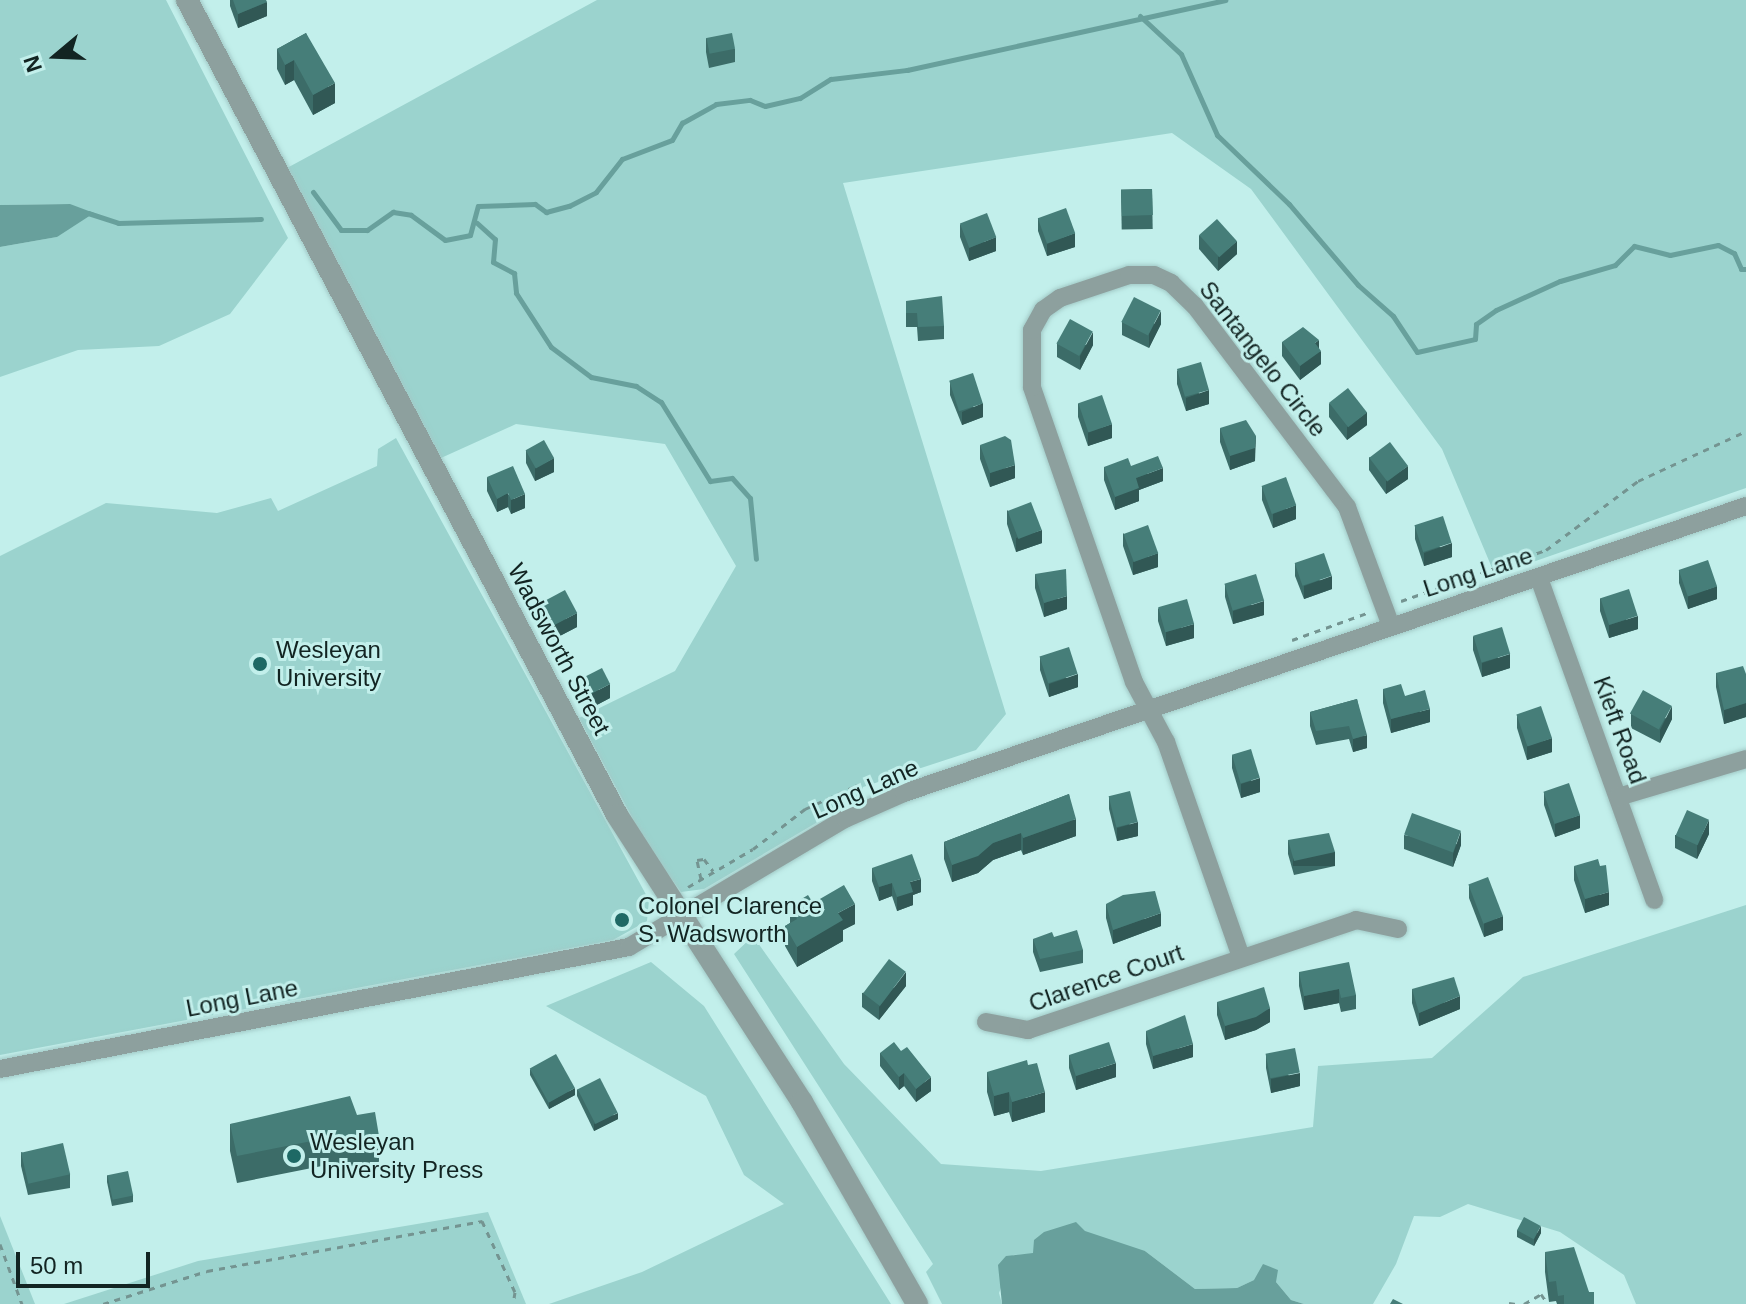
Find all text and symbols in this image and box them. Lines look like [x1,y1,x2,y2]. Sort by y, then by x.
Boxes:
north arrow [16,16,96,96]
text: N [18,52,47,76]
street label: Santangelo Circle [1193,275,1333,443]
street label: Long Lane [1420,541,1536,603]
street label: Wadsworth Street [502,558,616,740]
place label: Wesleyan University [276,636,381,692]
marker: Wesleyan University [251,655,269,673]
street label: Kieft Road [1587,672,1653,788]
street label: Long Lane [807,753,923,825]
place label: Colonel Clarence S. Wadsworth [638,892,822,948]
marker: Colonel Clarence S. Wadsworth [613,911,631,929]
street label: Clarence Court [1025,938,1187,1018]
street label: Long Lane [184,973,300,1023]
place label: Wesleyan University Press [310,1128,483,1184]
marker: Wesleyan University Press [285,1147,303,1165]
scale bar [20,1236,154,1286]
text: 50 m [30,1252,83,1279]

